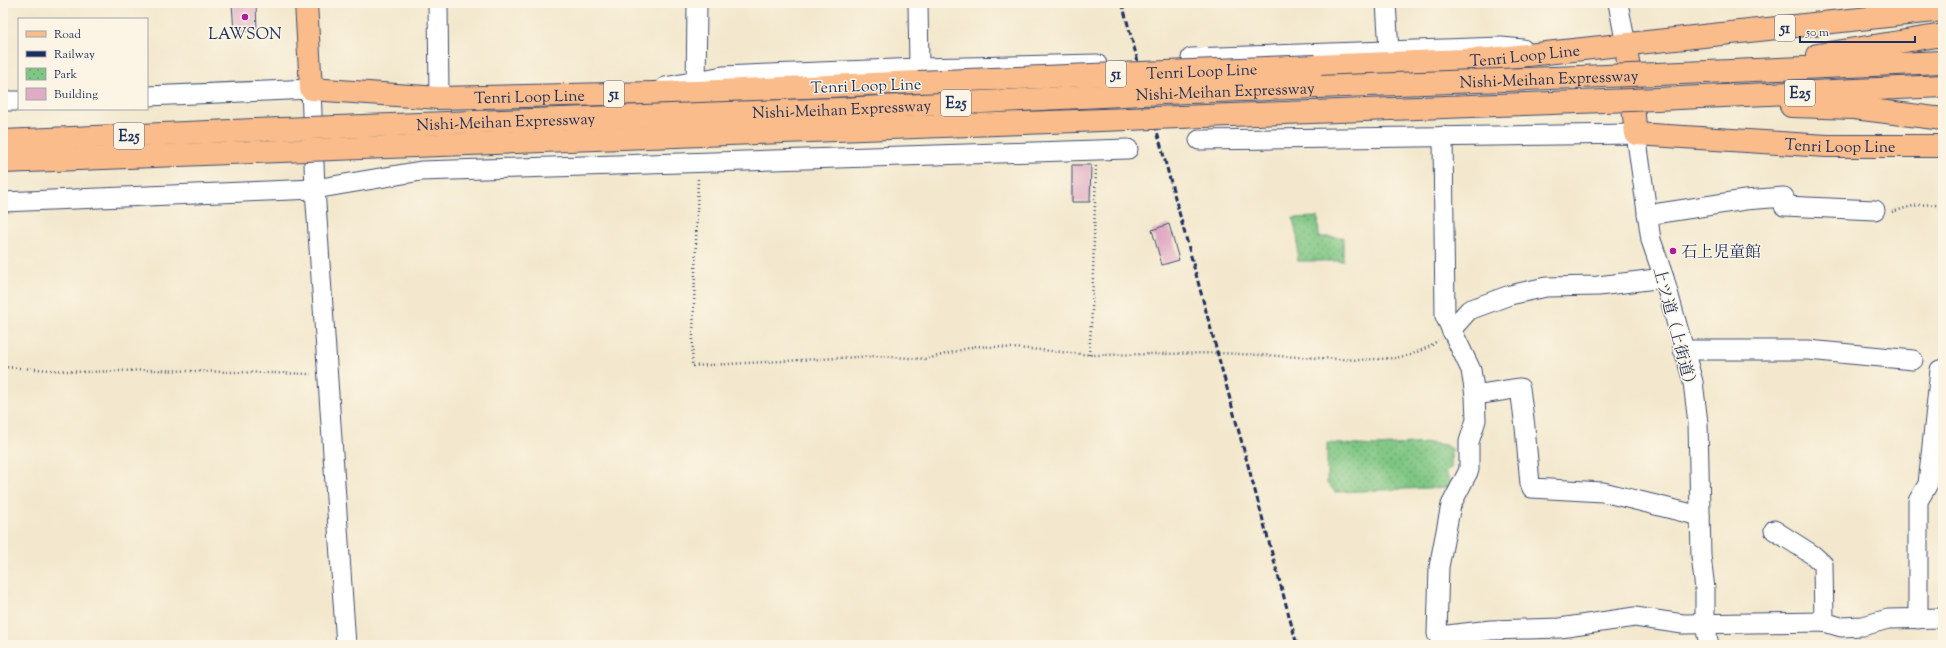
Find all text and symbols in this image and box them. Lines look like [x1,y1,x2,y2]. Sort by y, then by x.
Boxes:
marker: LAWSON [240,12,250,22]
road number: 51 [1775,15,1795,41]
legend [18,18,148,110]
scale bar [1800,18,1915,44]
place label: LAWSON [208,24,282,47]
text: 50 m [1805,24,1829,42]
text: Road [54,26,81,44]
street label: Tenri Loop Line [1469,40,1581,74]
text: Railway [54,46,95,64]
street label: Tenri Loop Line [1146,59,1258,87]
road number: 51 [1106,61,1126,87]
text: Park [54,66,77,84]
street label: Nishi-Meihan Expressway [1459,66,1639,96]
street label: Tenri Loop Line [810,74,922,101]
street label: Nishi-Meihan Expressway [1135,78,1315,108]
road number: E25 [1785,80,1815,106]
road number: 51 [604,81,624,107]
text: Building [54,86,98,104]
street label: Tenri Loop Line [474,86,585,111]
road number: E25 [941,90,971,116]
street label: Nishi-Meihan Expressway [752,95,932,126]
street label: Nishi-Meihan Expressway [416,109,596,138]
road number: E25 [114,123,144,149]
street label: Tenri Loop Line [1784,134,1896,160]
place label: 石上児童館 [1681,242,1761,265]
marker: 石上児童館 [1668,246,1678,256]
street label: 上ツ道（上街道） [1646,265,1701,394]

